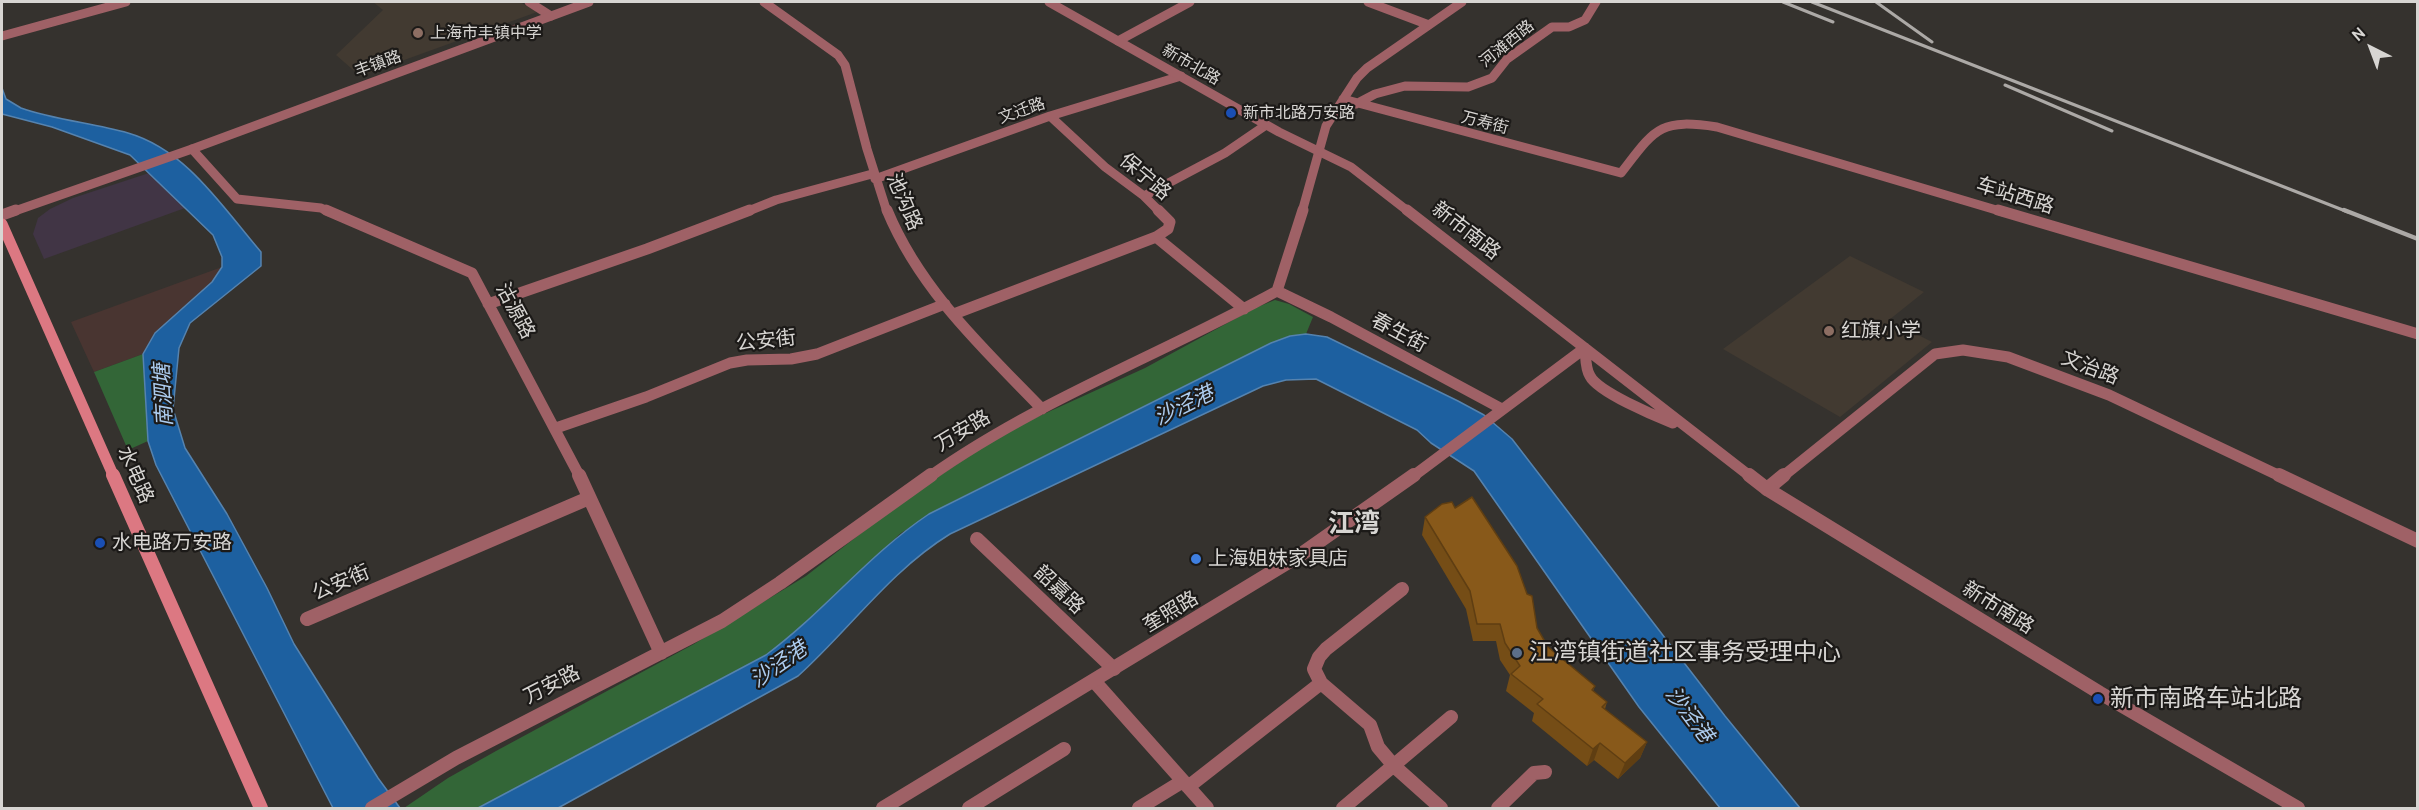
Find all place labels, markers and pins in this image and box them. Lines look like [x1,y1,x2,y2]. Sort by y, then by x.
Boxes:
place label: 上海市丰镇中学 [430,23,542,43]
marker: 上海市丰镇中学 [411,26,425,40]
place label: 新市北路万安路 [1243,103,1355,123]
marker: 新市北路万安路 [1224,106,1238,120]
place label: 红旗小学 [1841,319,1921,343]
marker: 红旗小学 [1822,324,1836,338]
place label: 水电路万安路 [112,531,232,555]
marker: 水电路万安路 [93,536,107,550]
place label: 上海姐妹家具店 [1208,547,1348,571]
marker: 上海姐妹家具店 [1189,552,1203,566]
place label: 江湾镇街道社区事务受理中心 [1529,639,1841,667]
marker: 江湾镇街道社区事务受理中心 [1510,646,1524,660]
place label: 新市南路车站北路 [2110,685,2302,713]
marker: 新市南路车站北路 [2091,692,2105,706]

